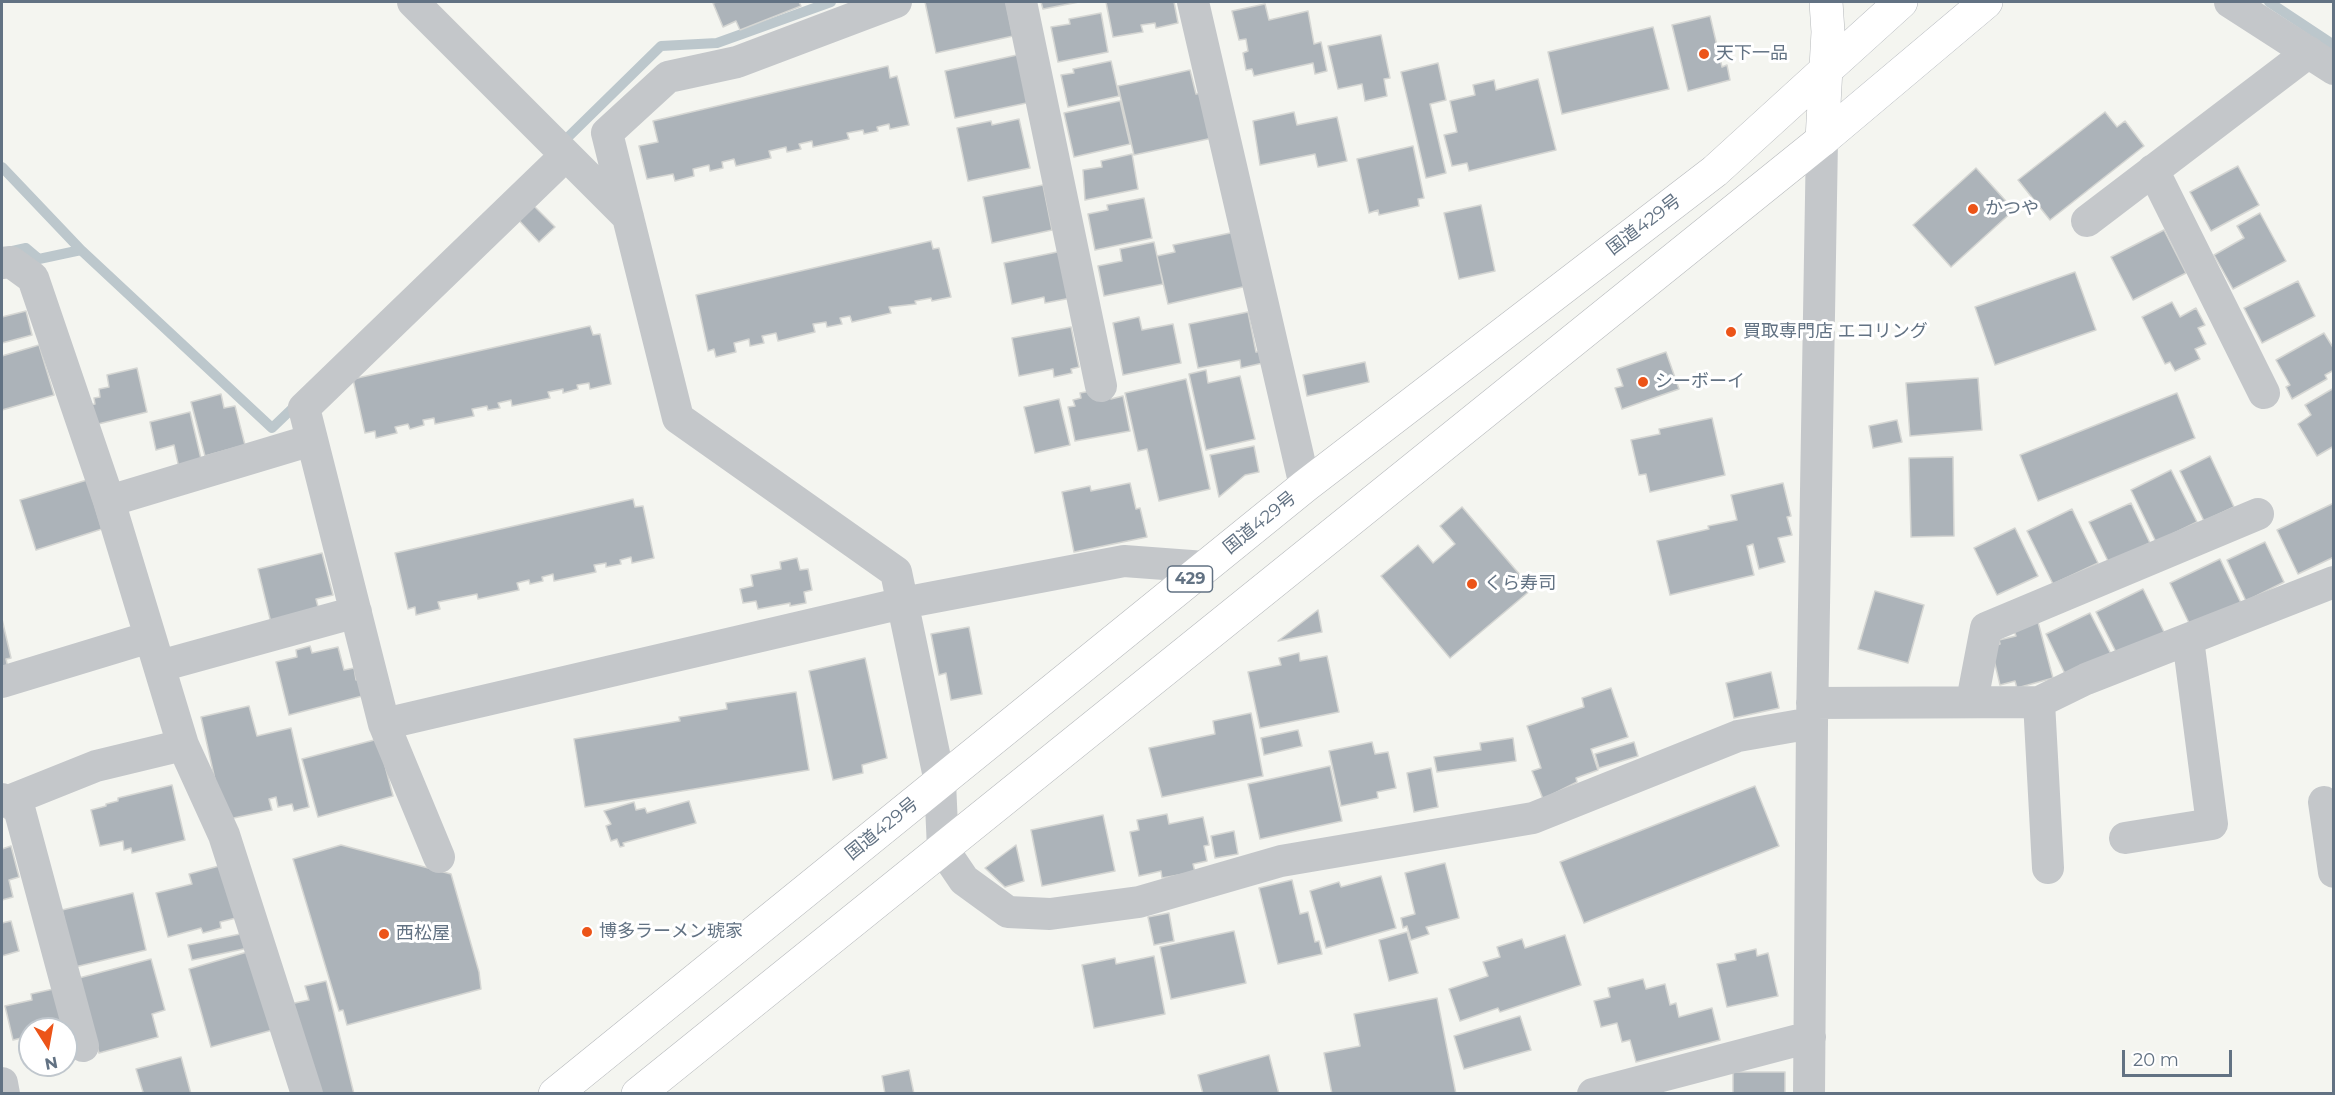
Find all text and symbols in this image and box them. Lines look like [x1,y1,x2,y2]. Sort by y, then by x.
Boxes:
place label: 天下一品 [1716,43,1788,65]
marker: 天下一品 [1697,47,1711,61]
street label: 国道429号 [1603,190,1685,260]
place label: かつや [1985,198,2039,220]
marker: かつや [1966,202,1980,216]
place label: 買取専門店 エコリング [1743,321,1928,343]
marker: 買取専門店 エコリング [1724,325,1738,339]
place label: シーボーイ [1655,371,1745,393]
marker: シーボーイ [1636,375,1650,389]
street label: 国道429号 [1219,487,1301,559]
road number: 429 [1168,566,1212,592]
place label: くら寿司 [1484,573,1556,595]
marker: くら寿司 [1465,577,1479,591]
street label: 国道429号 [841,793,923,865]
place label: 博多ラーメン琥家 [599,921,743,943]
place label: 西松屋 [396,923,450,945]
marker: 博多ラーメン琥家 [580,925,594,939]
marker: 西松屋 [377,927,391,941]
north arrow [18,1017,78,1077]
scale bar [2125,1038,2234,1076]
text: 20 m [2133,1049,2179,1071]
text: N [43,1053,59,1074]

